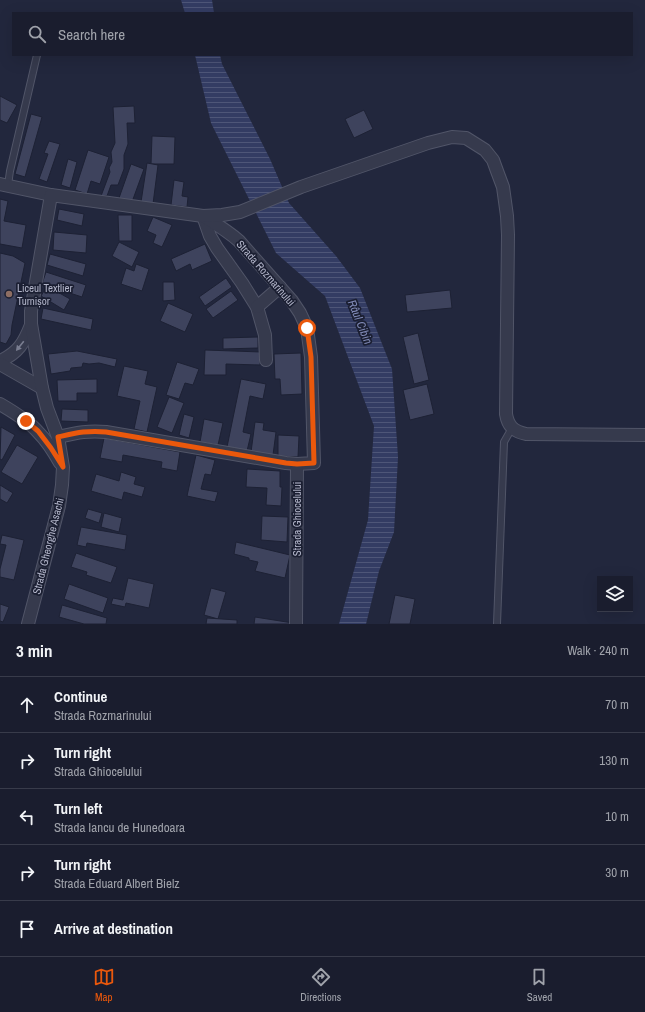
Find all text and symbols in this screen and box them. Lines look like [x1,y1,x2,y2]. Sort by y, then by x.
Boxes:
search box [12,12,633,56]
icon: search [26,23,48,45]
text: Search here [58,24,125,45]
street label: Strada Rozmarinului [234,237,298,309]
place label: Liceul Textlier Turnișor [17,281,73,308]
marker: Liceul Textlier Turnișor [4,289,14,299]
water label: Râul Cibin [344,297,376,347]
route start [298,319,316,337]
one-way arrow [15,341,24,352]
route end [17,412,35,430]
street label: Strada Ghiocelului [290,482,304,556]
street label: Strada Gheorghe Asachi [29,496,67,596]
map controls [597,576,633,612]
button: layers [597,576,633,612]
text: 3 min [16,639,52,662]
text: Walk · 240 m [567,642,629,659]
text: Continue [54,686,107,707]
icon: ahead [16,694,38,716]
text: 70 m [605,696,629,713]
text: Strada Rozmarinului [54,707,152,724]
text: Turn right [54,742,111,763]
icon: right [16,750,38,772]
text: 130 m [599,752,629,769]
text: Strada Ghiocelului [54,763,142,780]
text: Turn left [54,798,102,819]
icon: left [16,806,38,828]
text: 10 m [605,808,629,825]
text: Strada Iancu de Hunedoara [54,819,185,836]
text: Turn right [54,854,111,875]
icon: right [16,862,38,884]
text: 30 m [605,864,629,881]
text: Strada Eduard Albert Bielz [54,875,180,892]
icon: arrive [16,918,38,940]
text: Arrive at destination [54,918,173,939]
tab: Map [93,966,115,1004]
tab: Directions [300,966,341,1004]
tab: Saved [527,966,552,1004]

